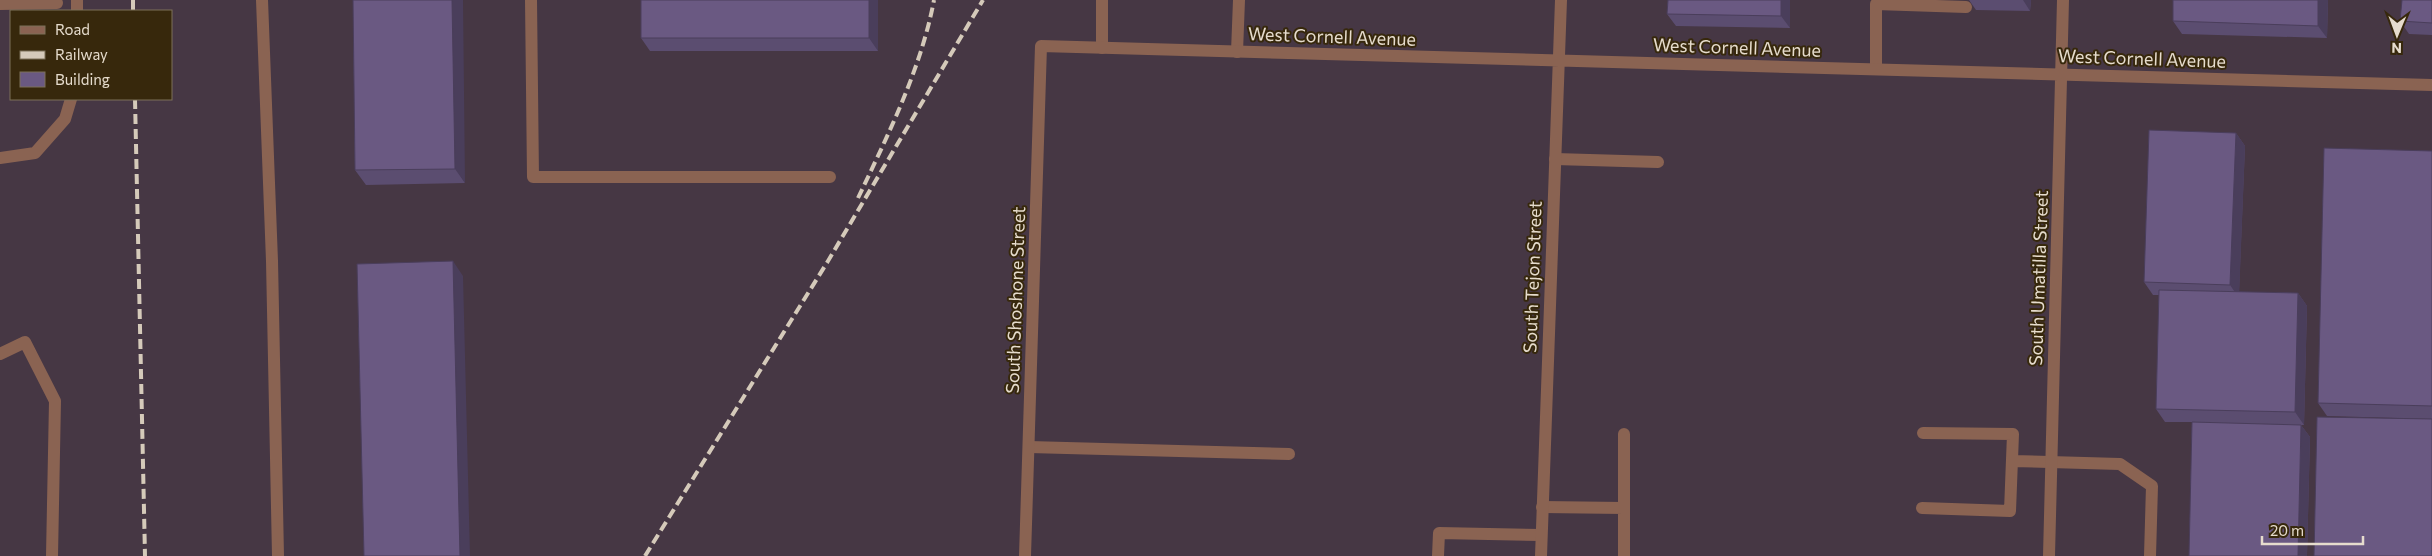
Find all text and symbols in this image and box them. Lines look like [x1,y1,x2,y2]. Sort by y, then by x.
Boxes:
legend [10,10,172,100]
north arrow [2372,10,2422,60]
text: Road [55,20,90,38]
street label: West Cornell Avenue [1248,22,1416,50]
street label: West Cornell Avenue [1653,33,1821,61]
text: N [2391,40,2402,57]
street label: West Cornell Avenue [2058,44,2226,72]
text: Railway [55,45,108,63]
text: Building [55,70,110,88]
street label: South Umatilla Street [2024,190,2052,366]
street label: South Tejon Street [1518,201,1546,353]
street label: South Shoshone Street [1001,206,1029,394]
scale bar [2262,514,2363,546]
text: 20 m [2270,521,2304,539]

